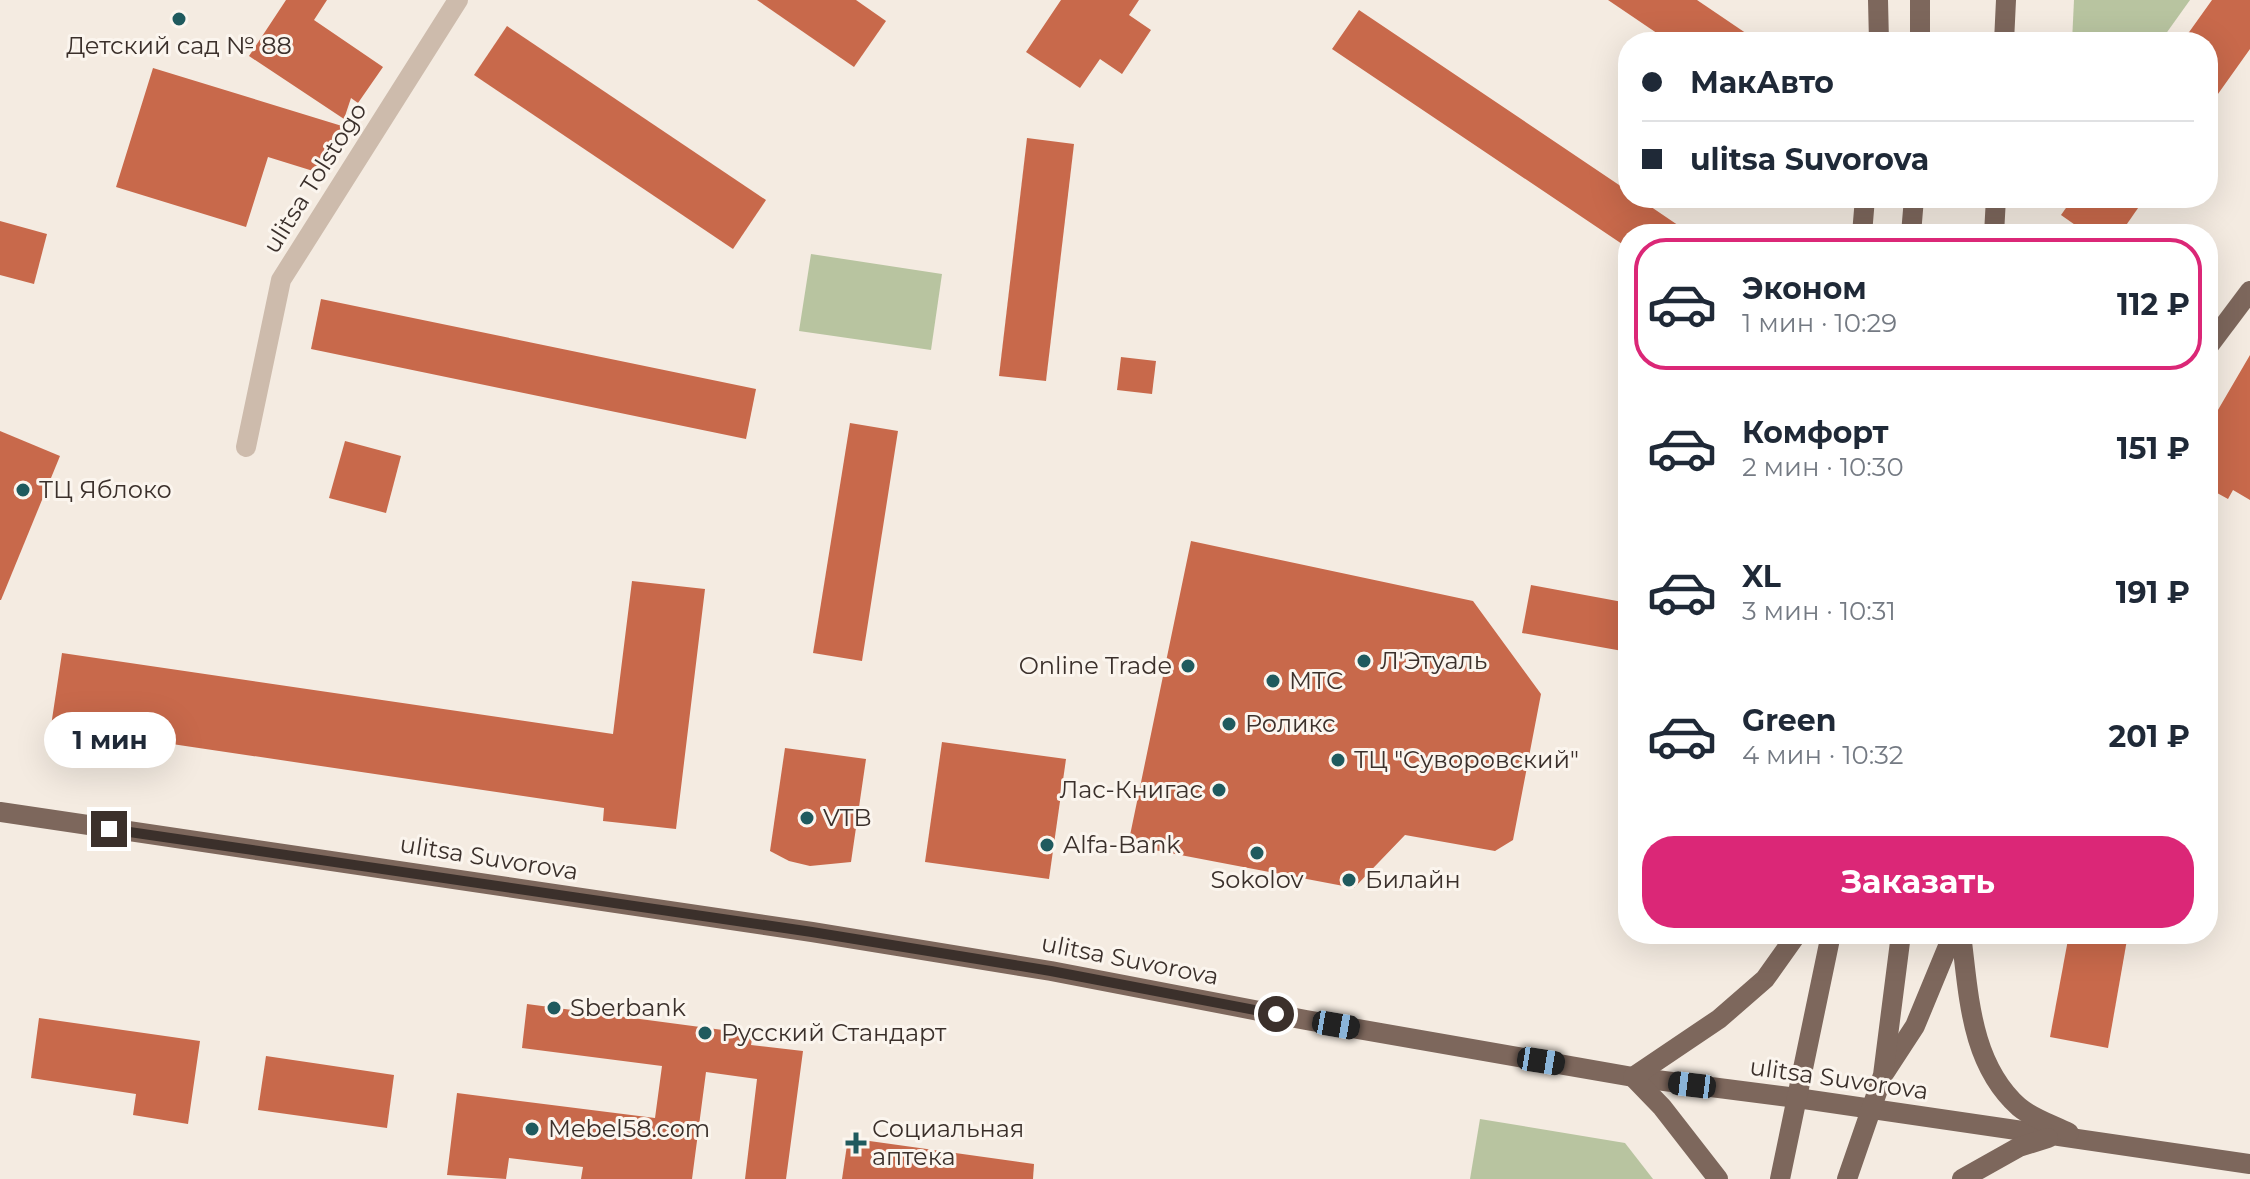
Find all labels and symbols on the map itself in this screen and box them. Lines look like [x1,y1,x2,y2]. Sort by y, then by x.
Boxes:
marker: Детский сад № 88 [170,10,188,28]
place label: Детский сад № 88 [66,31,292,60]
street label: ulitsa Tolstogo [257,97,373,258]
place label: ТЦ Яблоко [39,475,172,504]
marker: ТЦ Яблоко [14,481,32,499]
place label: Л'Этуаль [1380,646,1487,675]
place label: Online Trade [1019,651,1172,680]
marker: Л'Этуаль [1355,652,1373,670]
marker: Online Trade [1179,657,1197,675]
place label: МТС [1289,666,1343,695]
marker: МТС [1264,672,1282,690]
place label: Роликс [1245,709,1336,738]
callout: 1 мин [43,713,175,769]
marker: Роликс [1220,715,1238,733]
place label: ТЦ "Суворовский" [1354,745,1579,774]
marker: ТЦ "Суворовский" [1329,751,1347,769]
place label: Лас-Книгас [1059,775,1203,804]
marker: Лас-Книгас [1210,781,1228,799]
place label: VTB [823,803,872,832]
marker: VTB [798,809,816,827]
route end [91,811,127,847]
street label: ulitsa Suvorova [398,829,580,886]
place label: Alfa-Bank [1063,830,1181,859]
marker: Alfa-Bank [1038,836,1056,854]
marker: Sokolov [1248,844,1266,862]
place label: Sokolov [1211,865,1303,894]
place label: Билайн [1365,865,1461,894]
marker: Билайн [1340,871,1358,889]
street label: ulitsa Suvorova [1039,928,1221,991]
place label: Sberbank [570,993,687,1022]
route start [1258,996,1294,1032]
marker: Sberbank [545,999,563,1017]
car [1310,1009,1362,1041]
place label: Русский Стандарт [721,1018,947,1047]
marker: Русский Стандарт [696,1024,714,1042]
car [1515,1045,1567,1077]
street label: ulitsa Suvorova [1748,1052,1930,1105]
car [1667,1070,1717,1100]
place label: Mebel58.com [548,1114,710,1143]
place label: Социальная аптека [872,1114,1024,1171]
marker: Mebel58.com [523,1120,541,1138]
marker: Социальная аптека [847,1134,865,1152]

